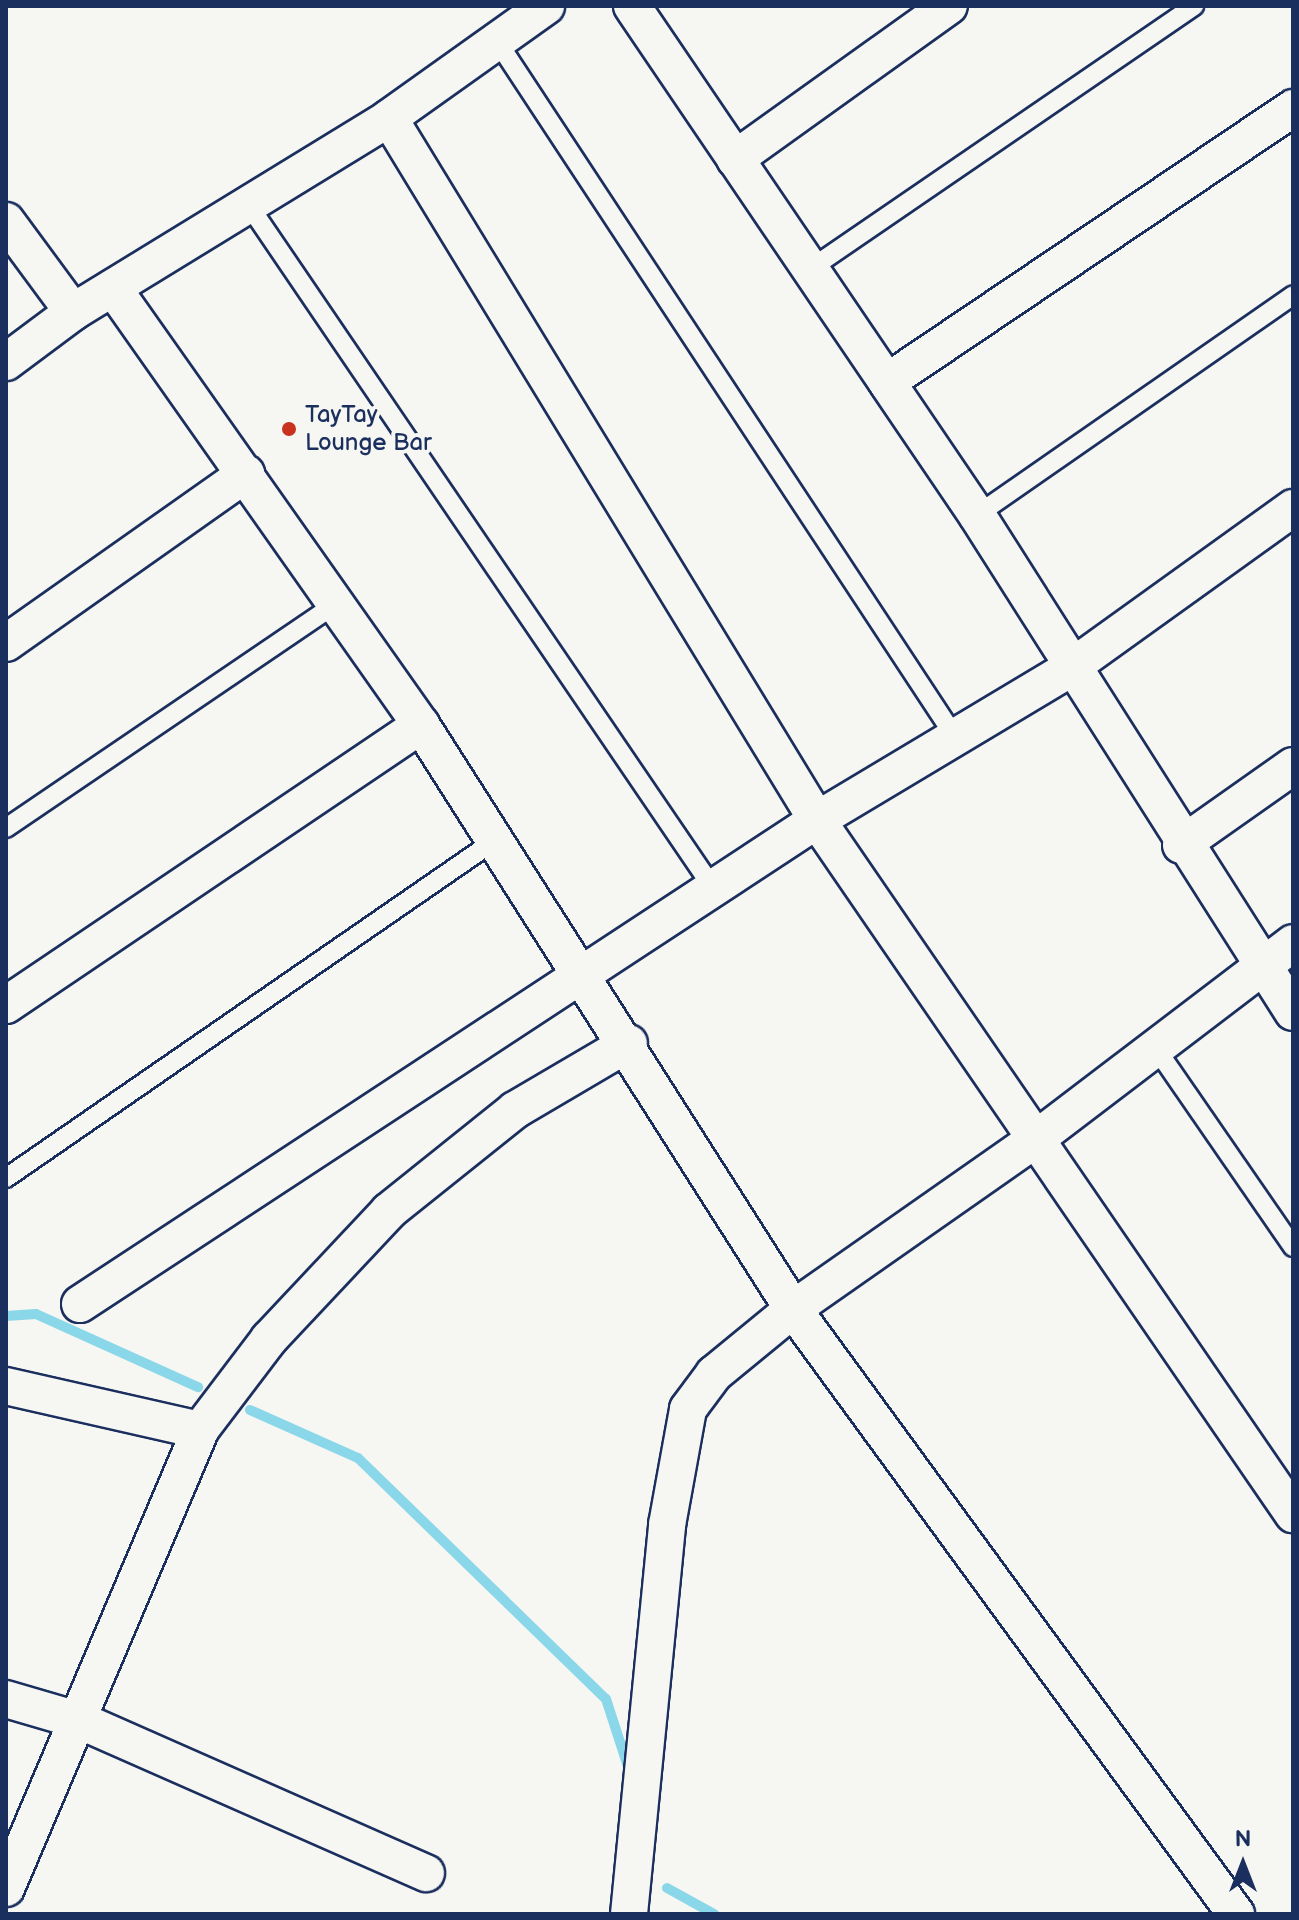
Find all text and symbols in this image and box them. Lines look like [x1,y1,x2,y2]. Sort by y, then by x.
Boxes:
place label: TayTay Lounge Bar [305,401,432,457]
marker: TayTay Lounge Bar [280,420,298,438]
north arrow [1203,1824,1283,1904]
text: N [1235,1826,1251,1853]

